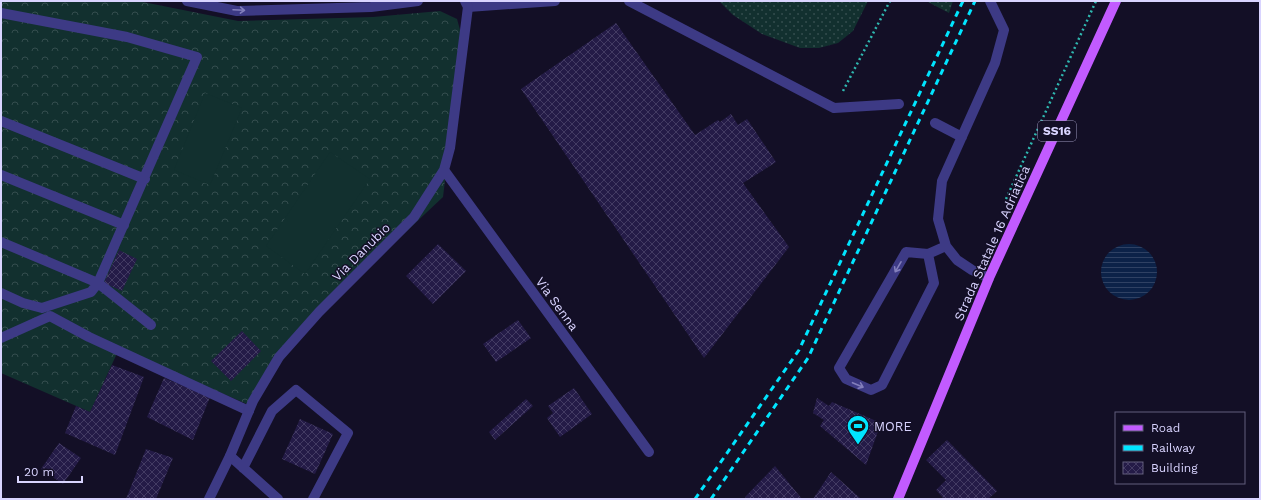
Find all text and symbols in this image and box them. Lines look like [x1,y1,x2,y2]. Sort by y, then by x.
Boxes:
one-way arrow [232,7,245,14]
road number: SS16 [1038,121,1076,141]
street label: Strada Statale 16 Adriatica [951,163,1033,323]
street label: Via Danubio [329,220,393,284]
one-way arrow [893,261,901,273]
street label: Via Senna [533,274,582,334]
one-way arrow [852,381,864,389]
legend [1115,412,1245,484]
sports icon: MORE [845,413,871,446]
place label: MORE [874,419,912,434]
text: Road [1151,421,1180,435]
text: Railway [1151,441,1196,455]
scale bar [18,458,82,484]
text: Building [1151,461,1198,475]
text: 20 m [24,465,54,479]

